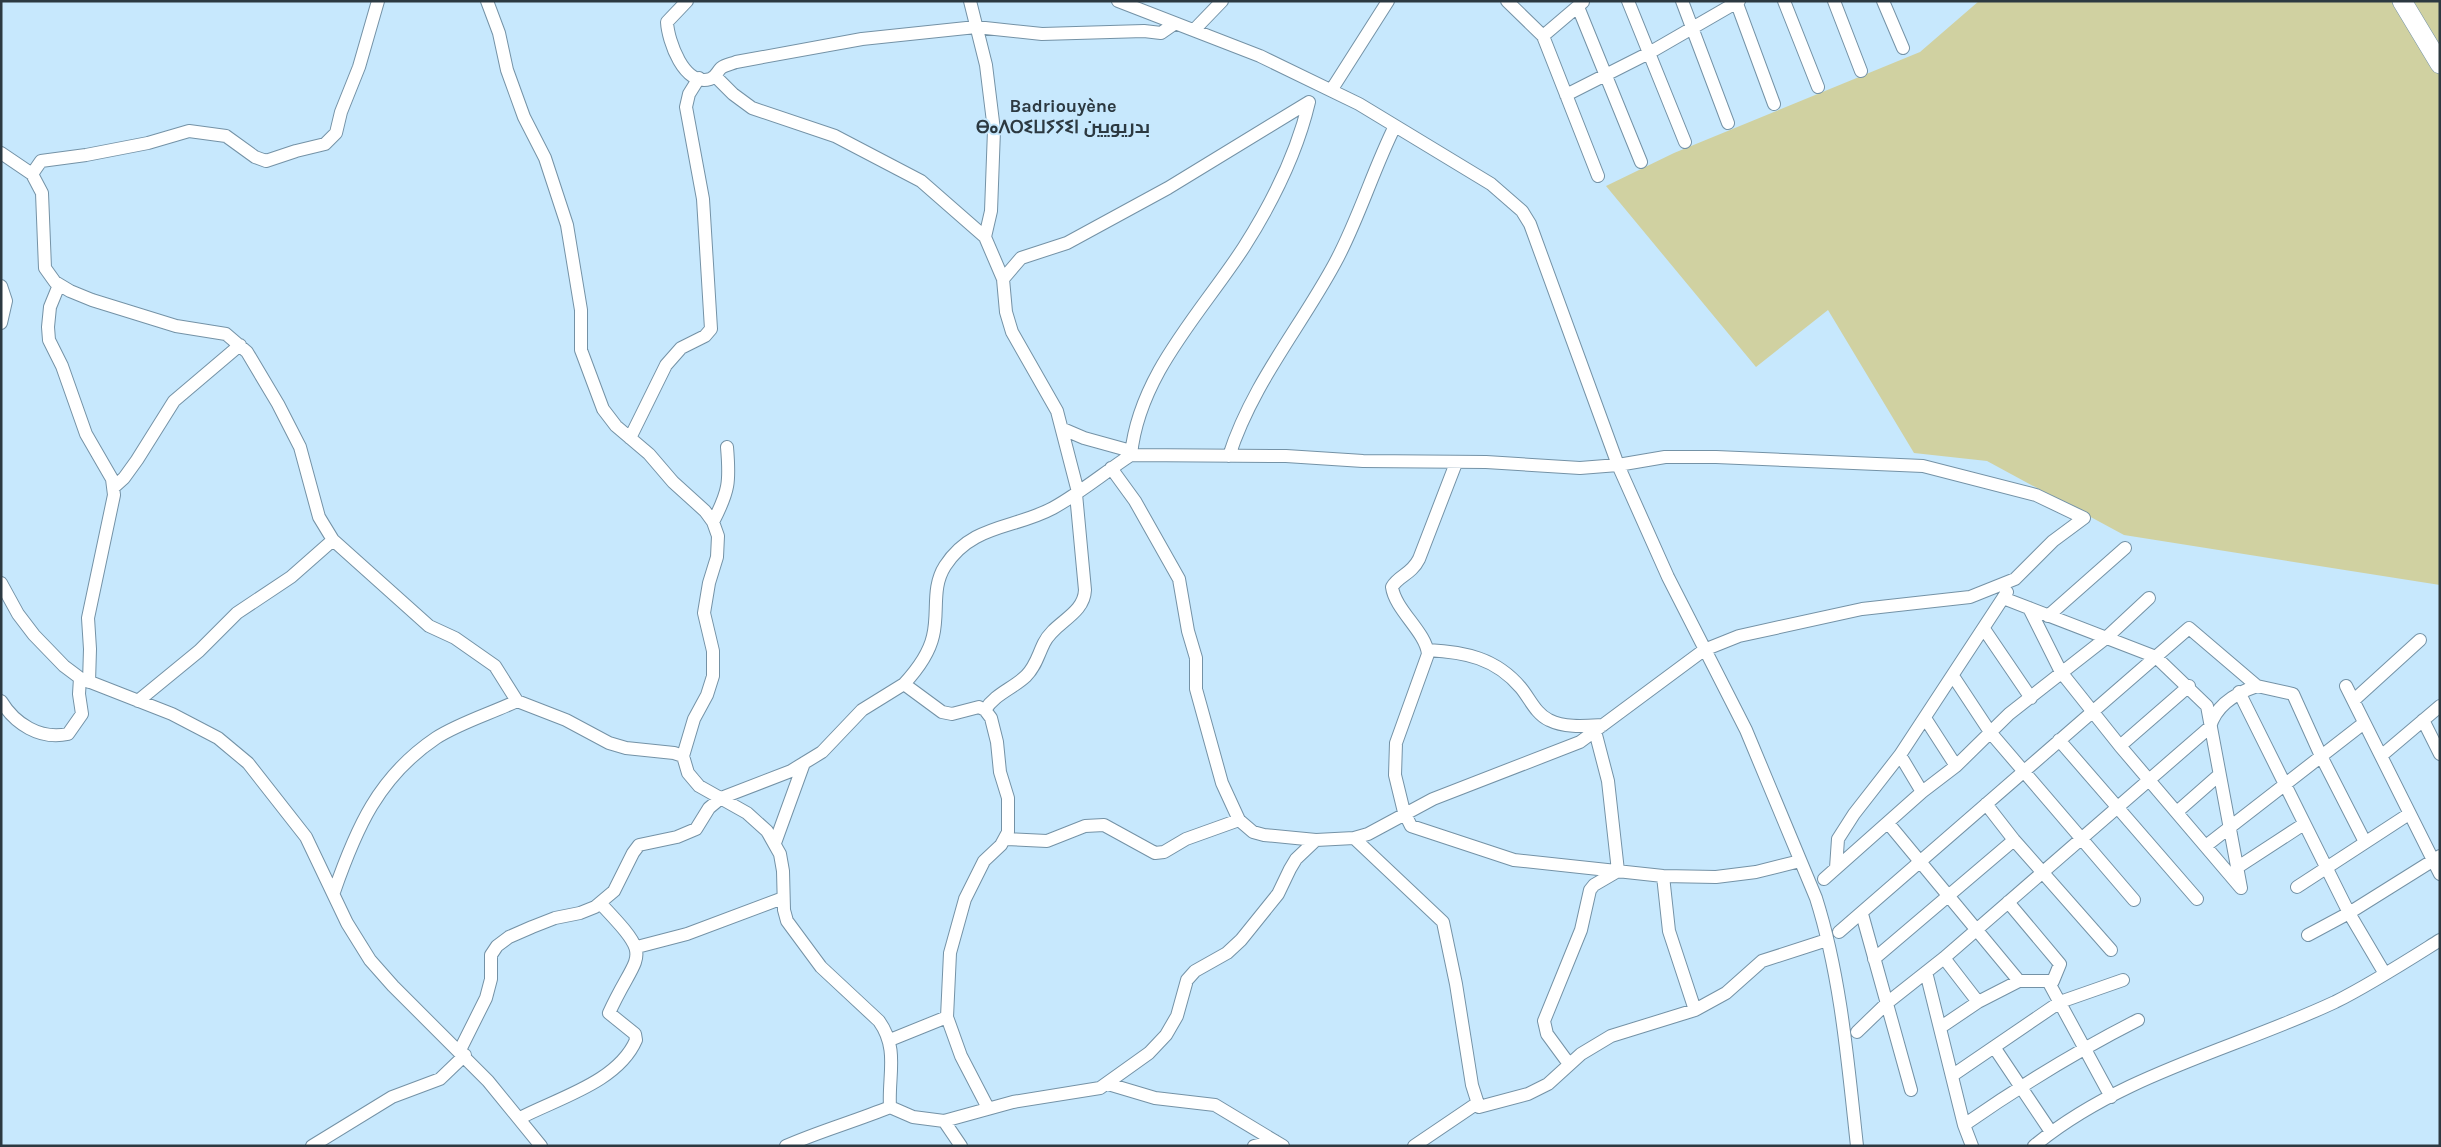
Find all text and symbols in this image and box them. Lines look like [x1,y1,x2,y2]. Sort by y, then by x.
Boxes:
district label: Badriouyène ⴱⴰⴷⵔⵉⵡⵢⵢⵉⵏ بدريويين [976,95,1150,138]

